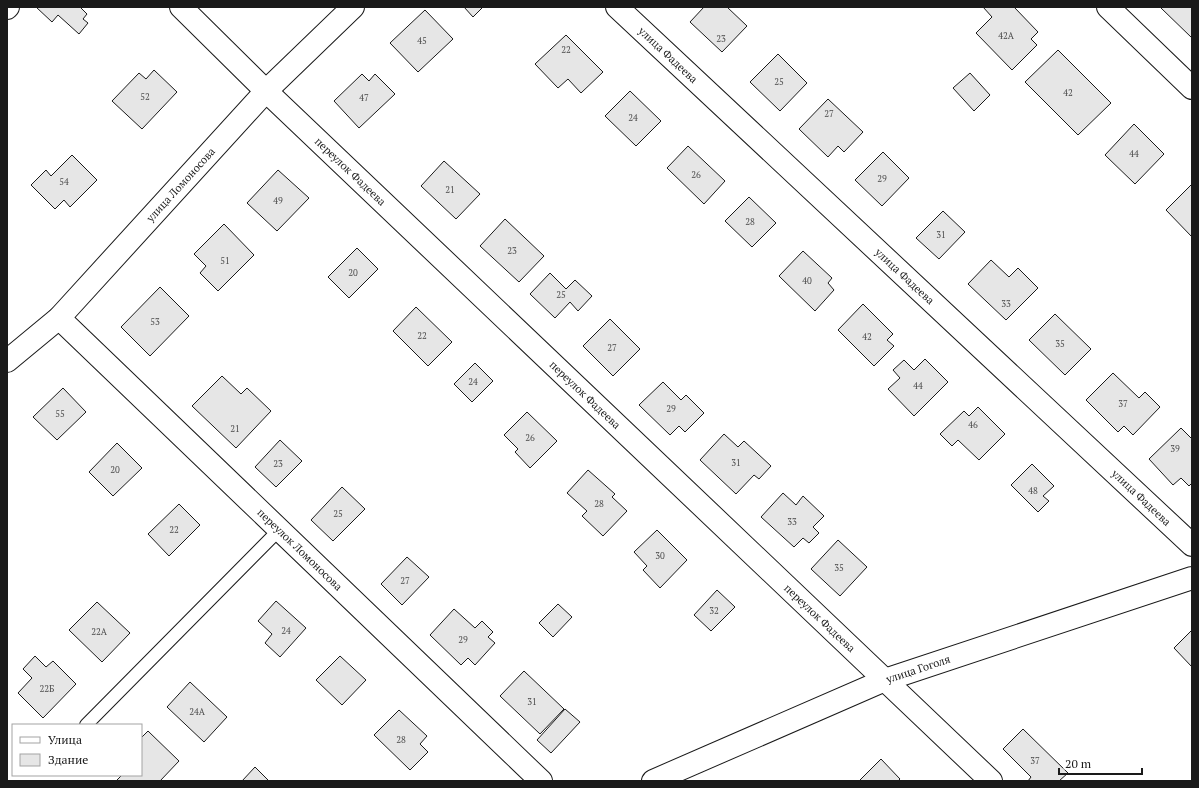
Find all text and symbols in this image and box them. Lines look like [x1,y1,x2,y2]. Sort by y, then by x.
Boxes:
street label: улица Фадеева [635,23,701,86]
house number: 42А [998,30,1015,42]
house number: 23 [716,33,726,45]
house number: 45 [417,35,427,47]
house number: 22 [561,44,571,56]
house number: 25 [774,76,784,88]
house number: 42 [1063,87,1073,99]
house number: 52 [140,91,150,103]
house number: 47 [359,92,369,104]
house number: 27 [824,108,834,120]
house number: 24 [628,112,638,124]
street label: переулок Фадеева [312,134,389,209]
street label: улица Ломоносова [143,144,218,225]
house number: 44 [1129,148,1139,160]
house number: 26 [691,169,701,181]
house number: 29 [877,173,887,185]
house number: 54 [59,176,69,188]
house number: 21 [445,184,455,196]
house number: 49 [273,195,283,207]
house number: 28 [745,216,755,228]
house number: 31 [936,229,946,241]
street label: улица Фадеева [871,244,938,308]
house number: 23 [507,245,517,257]
house number: 51 [220,255,230,267]
house number: 20 [348,267,358,279]
house number: 40 [802,275,812,287]
house number: 25 [556,289,566,301]
house number: 33 [1001,298,1011,310]
house number: 53 [150,316,160,328]
house number: 22 [417,330,427,342]
house number: 42 [862,331,872,343]
house number: 35 [1055,338,1065,350]
house number: 27 [607,342,617,354]
street label: переулок Фадеева [547,358,624,432]
house number: 24 [468,376,478,388]
house number: 44 [913,380,923,392]
house number: 37 [1118,398,1128,410]
house number: 29 [666,403,676,415]
house number: 55 [55,408,65,420]
house number: 46 [968,419,978,431]
house number: 21 [230,423,240,435]
house number: 26 [525,432,535,444]
house number: 39 [1170,443,1180,455]
house number: 31 [731,457,741,469]
house number: 23 [273,458,283,470]
house number: 20 [110,464,120,476]
street label: улица Фадеева [1108,466,1174,529]
house number: 48 [1028,485,1038,497]
house number: 28 [594,498,604,510]
street label: переулок Ломоносова [254,505,346,594]
house number: 25 [333,508,343,520]
house number: 33 [787,516,797,528]
house number: 22 [169,524,179,536]
house number: 30 [655,550,665,562]
house number: 35 [834,562,844,574]
house number: 27 [400,575,410,587]
street label: переулок Фадеева [781,581,859,655]
house number: 32 [709,605,719,617]
house number: 24 [281,625,291,637]
house number: 22А [91,626,108,638]
house number: 29 [458,634,468,646]
street label: улица Гоголя [883,652,952,686]
house number: 22Б [40,683,55,695]
house number: 31 [527,696,537,708]
house number: 24А [189,706,206,718]
legend [12,724,142,776]
text: Улица [48,732,82,747]
house number: 28 [396,734,406,746]
scale bar [1059,750,1142,776]
text: Здание [48,752,88,767]
house number: 37 [1030,755,1040,767]
text: 20 m [1065,756,1092,771]

